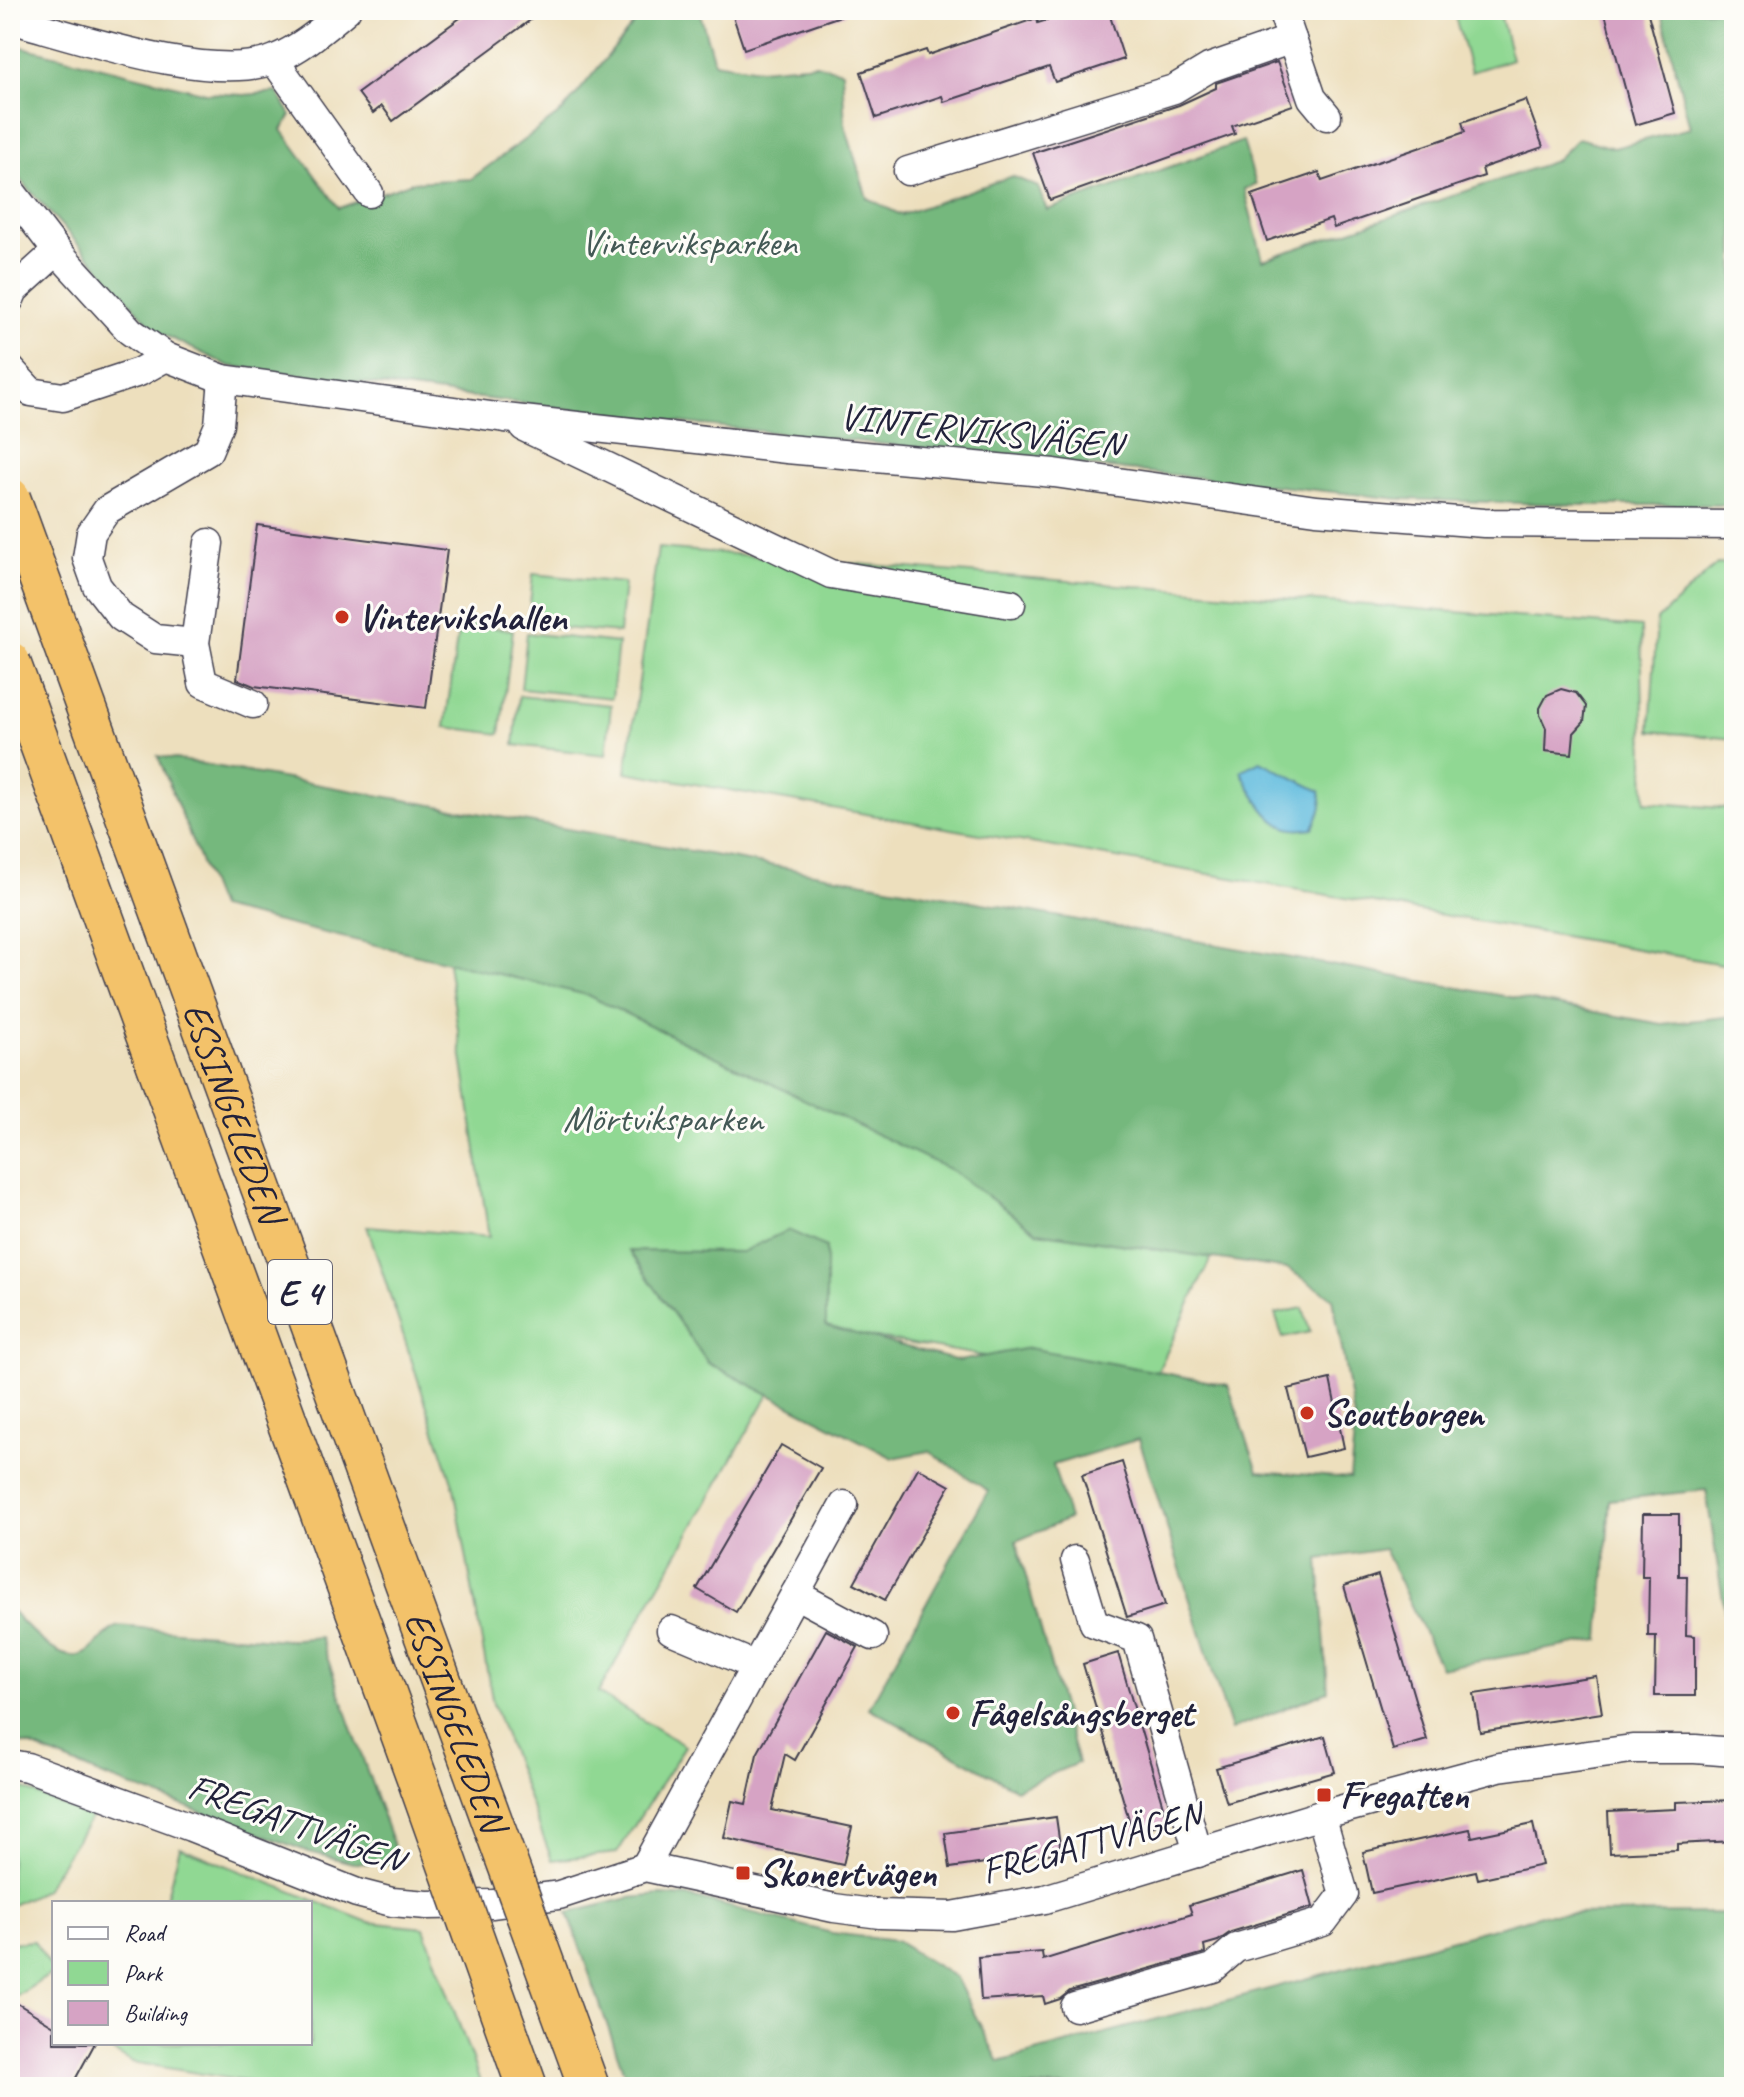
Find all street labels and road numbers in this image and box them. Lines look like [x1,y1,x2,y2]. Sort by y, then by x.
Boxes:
street label: VINTERVIKSVÄGEN [838,392,1130,469]
street label: ESSINGELEDEN [172,997,297,1234]
road number: E 4 [268,1260,332,1324]
street label: ESSINGELEDEN [394,1606,518,1842]
street label: FREGATTVÄGEN [182,1763,415,1886]
street label: FREGATTVÄGEN [976,1789,1211,1894]

